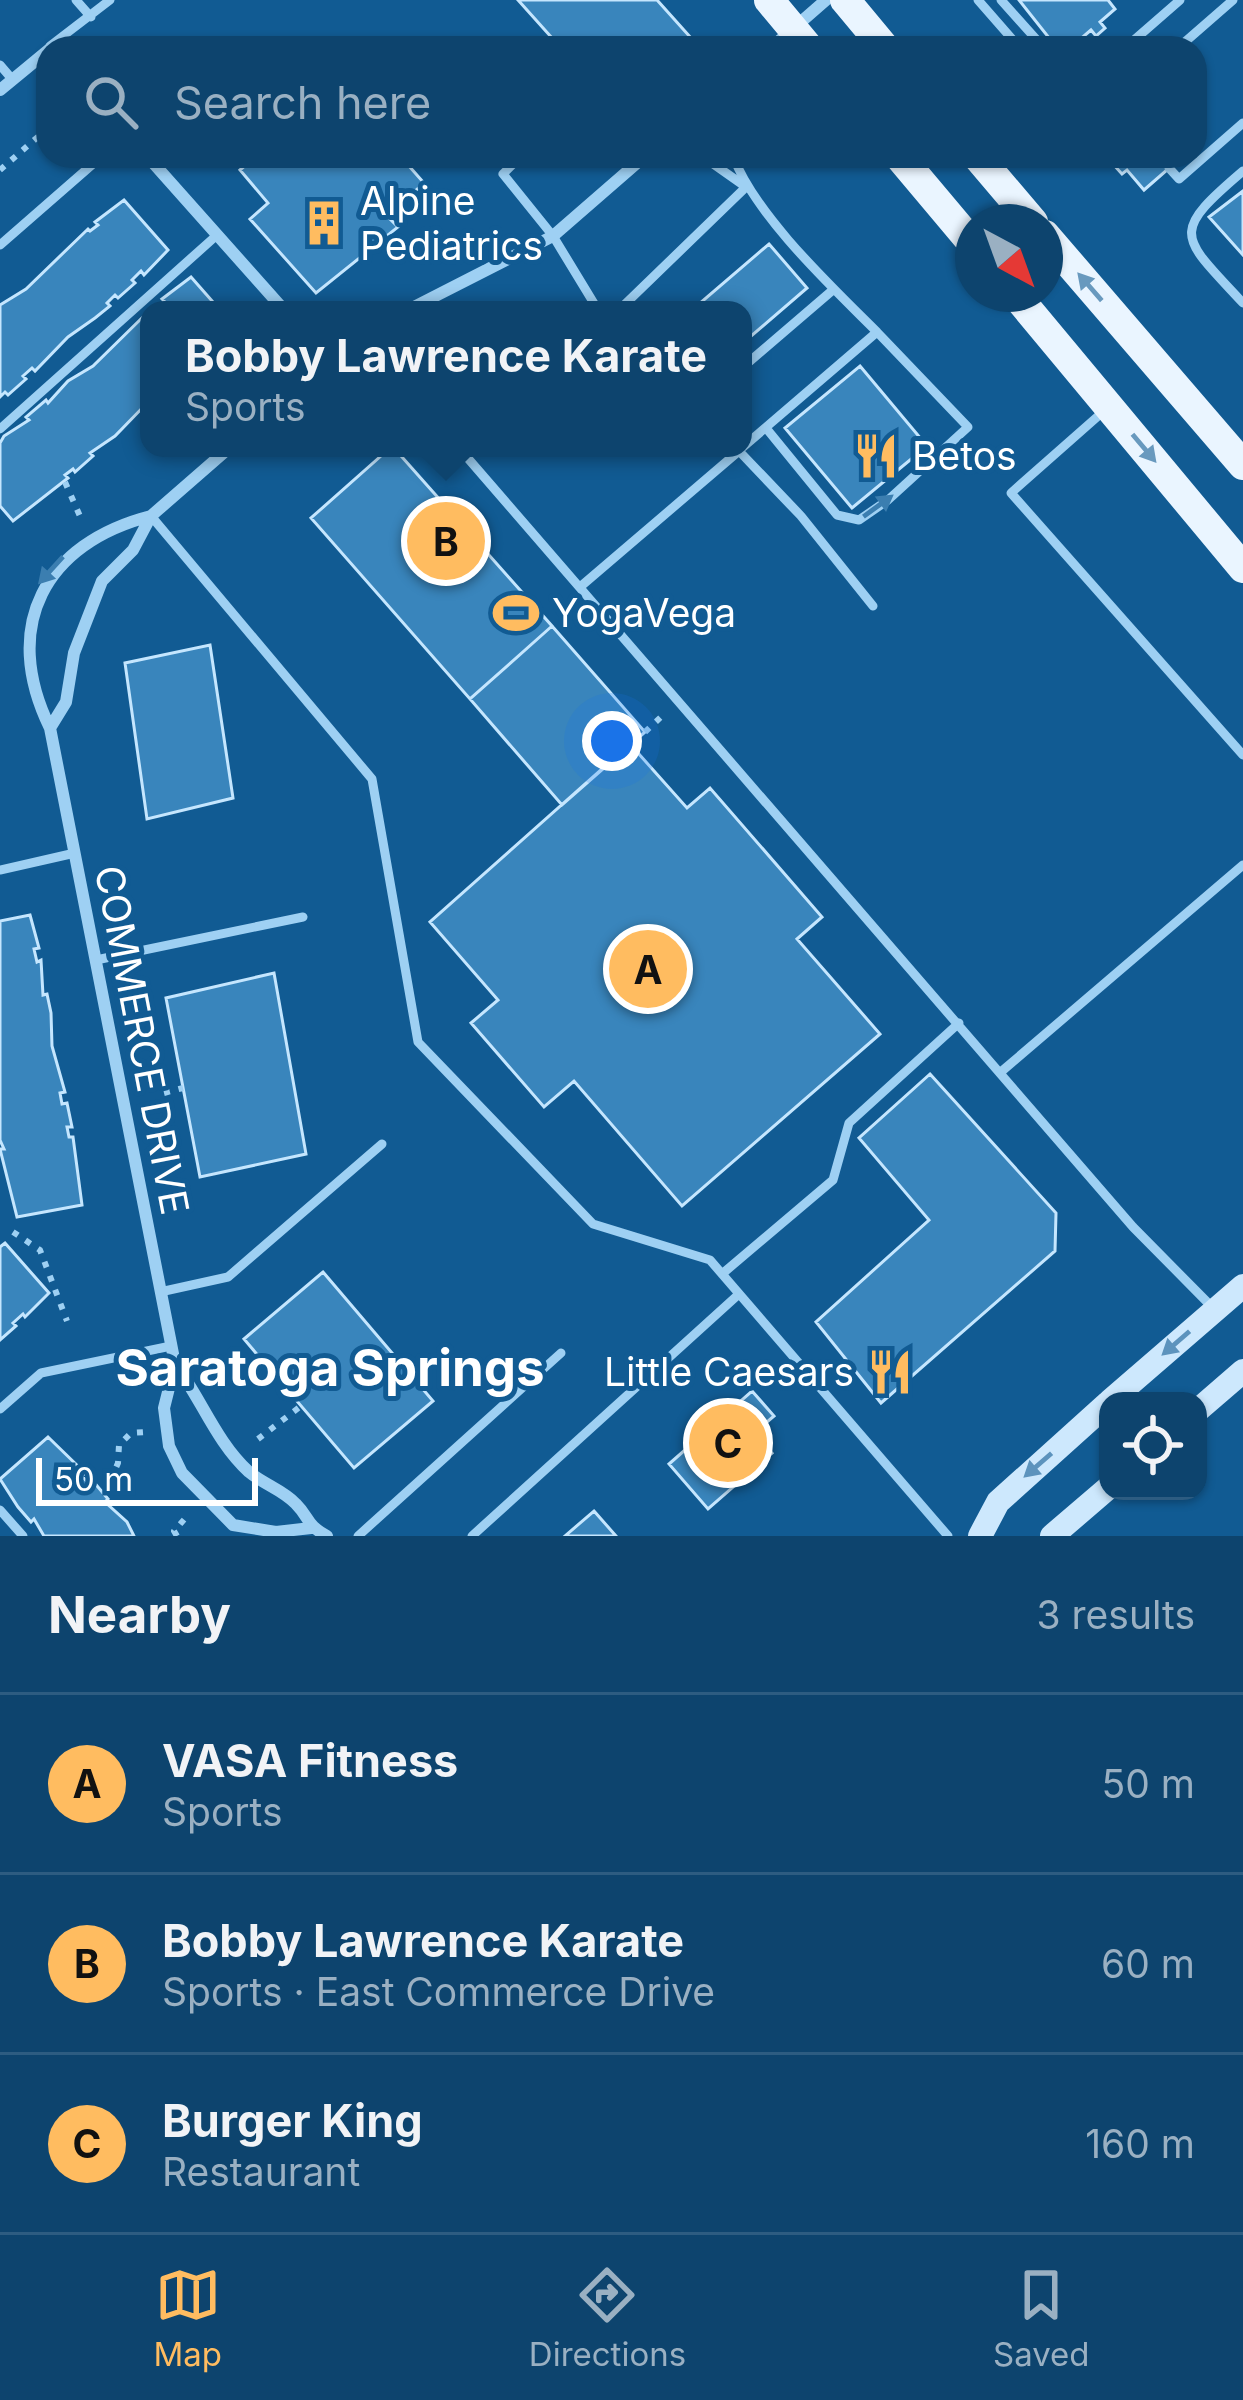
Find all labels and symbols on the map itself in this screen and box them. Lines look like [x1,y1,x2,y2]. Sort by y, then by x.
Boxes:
place label: Alpine Pediatrics [360,177,543,269]
building icon: Alpine Pediatrics [299,198,349,248]
north arrow [955,204,1063,312]
one-way arrow [1077,272,1103,302]
restaurant icon: Betos [851,431,901,481]
place label: Betos [912,432,1017,479]
one-way arrow [1130,433,1156,463]
one-way arrow [862,494,894,518]
pin: B [407,496,485,586]
one-way arrow [38,556,65,585]
sports icon: YogaVega [491,588,541,638]
place label: YogaVega [552,589,736,636]
your location [582,711,642,771]
street label: COMMERCE DRIVE [86,862,199,1218]
pin: A [609,924,687,1014]
one-way arrow [1162,1329,1191,1356]
district label: Saratoga Springs [115,1337,545,1398]
restaurant icon: Little Caesars [865,1347,915,1397]
place label: Little Caesars [604,1348,854,1395]
pin: C [689,1398,767,1488]
one-way arrow [1023,1451,1053,1477]
scale bar [36,1452,258,1505]

